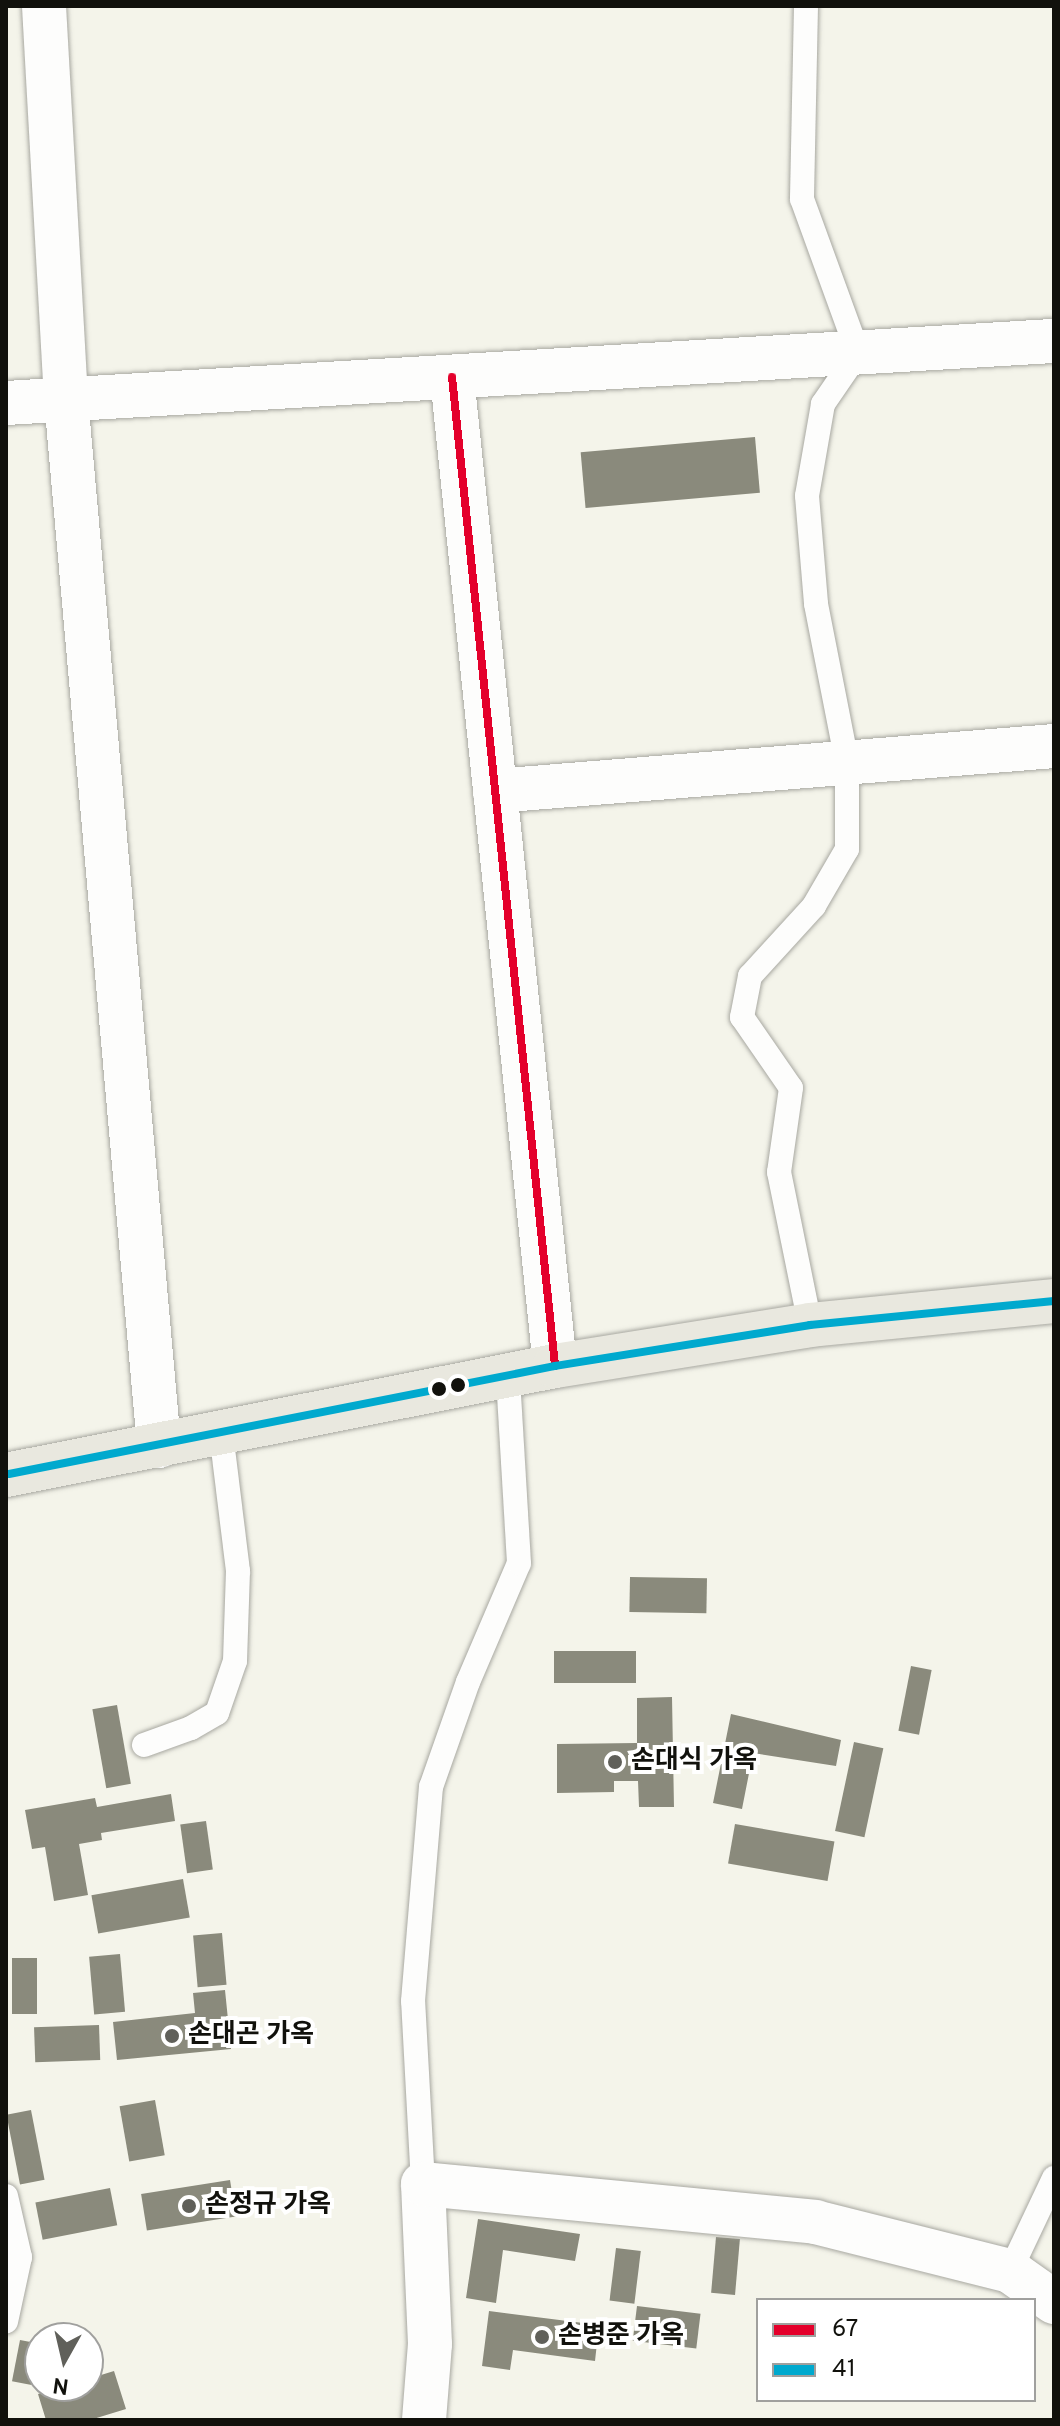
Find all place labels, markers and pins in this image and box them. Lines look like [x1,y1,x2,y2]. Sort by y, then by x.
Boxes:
unlabelled marker [450,1377,466,1393]
unlabelled marker [431,1381,447,1397]
place label: 손대식 가옥 [631,1746,757,1778]
marker: 손대식 가옥 [606,1753,624,1771]
place label: 손대곤 가옥 [188,2020,314,2052]
marker: 손대곤 가옥 [163,2027,181,2045]
place label: 손정규 가옥 [205,2190,331,2222]
marker: 손정규 가옥 [180,2197,198,2215]
place label: 손병준 가옥 [558,2321,684,2353]
marker: 손병준 가옥 [533,2328,551,2346]

